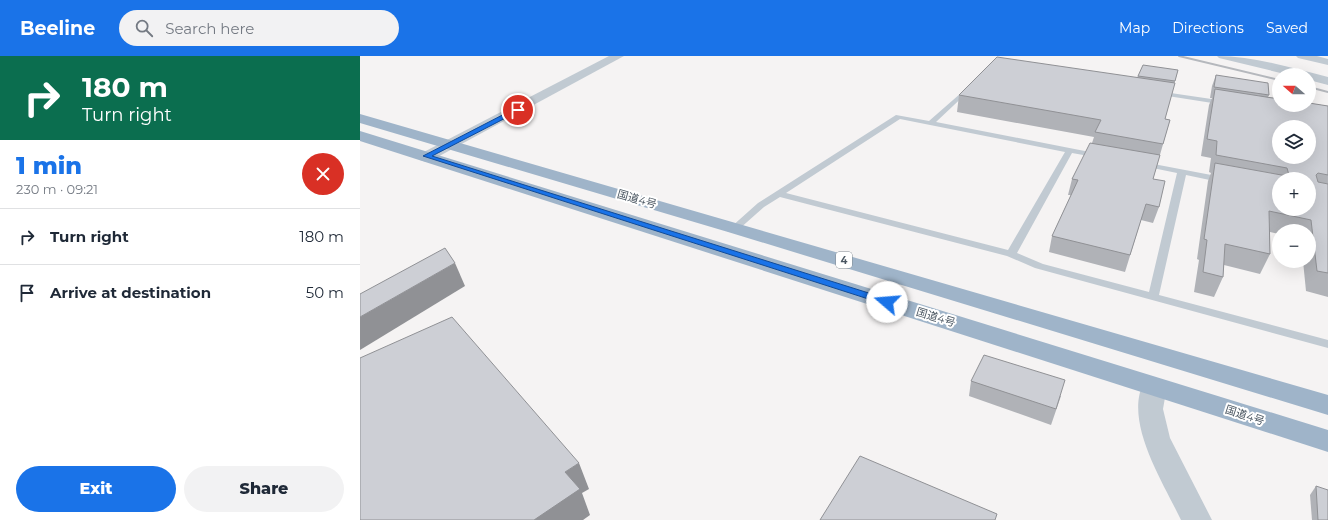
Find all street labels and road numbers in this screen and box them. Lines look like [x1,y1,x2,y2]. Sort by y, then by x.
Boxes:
street label: 国道4号 [616,187,658,211]
road number: 4 [836,252,852,268]
street label: 国道4号 [915,304,957,330]
street label: 国道4号 [1224,402,1266,428]

